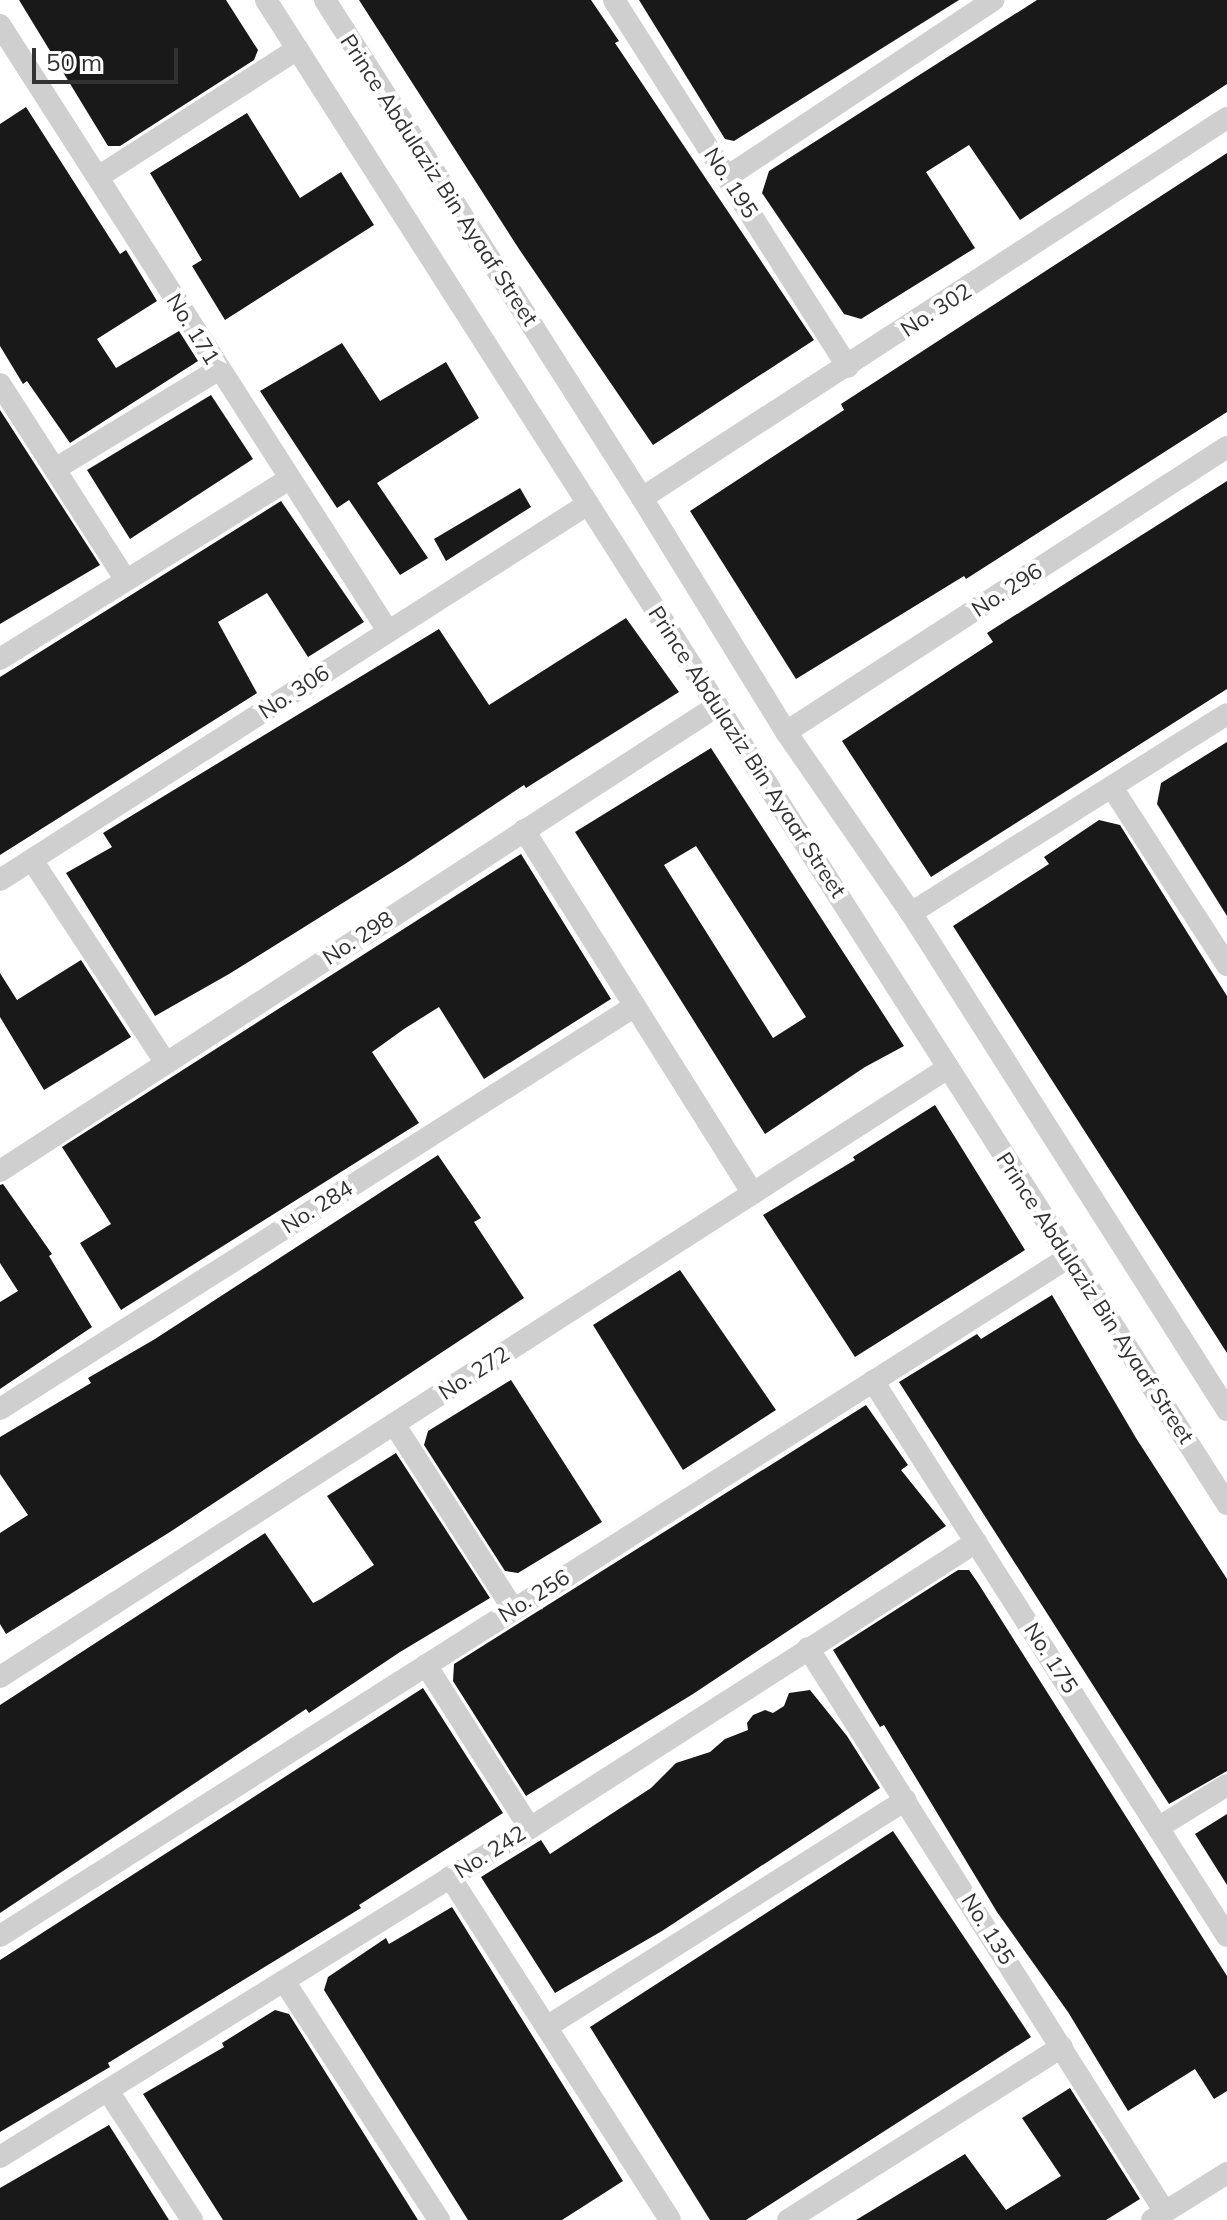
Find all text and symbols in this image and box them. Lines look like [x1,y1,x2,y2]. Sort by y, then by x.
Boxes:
street label: Prince Abdulaziz Bin Ayaaf Street [335,29,543,331]
scale bar [36,32,182,82]
text: 50 m [46,47,102,77]
street label: No. 195 [698,143,764,223]
street label: No. 302 [896,277,976,343]
street label: No. 171 [161,289,225,369]
street label: No. 296 [967,557,1047,623]
street label: Prince Abdulaziz Bin Ayaaf Street [643,601,851,903]
street label: No. 306 [254,659,334,725]
street label: No. 298 [318,905,398,971]
street label: Prince Abdulaziz Bin Ayaaf Street [991,1147,1199,1449]
street label: No. 284 [277,1175,357,1239]
street label: No. 272 [434,1340,514,1406]
street label: No. 256 [494,1564,574,1628]
street label: No. 175 [1018,1618,1084,1698]
street label: No. 242 [450,1820,530,1884]
street label: No. 135 [956,1889,1020,1969]

